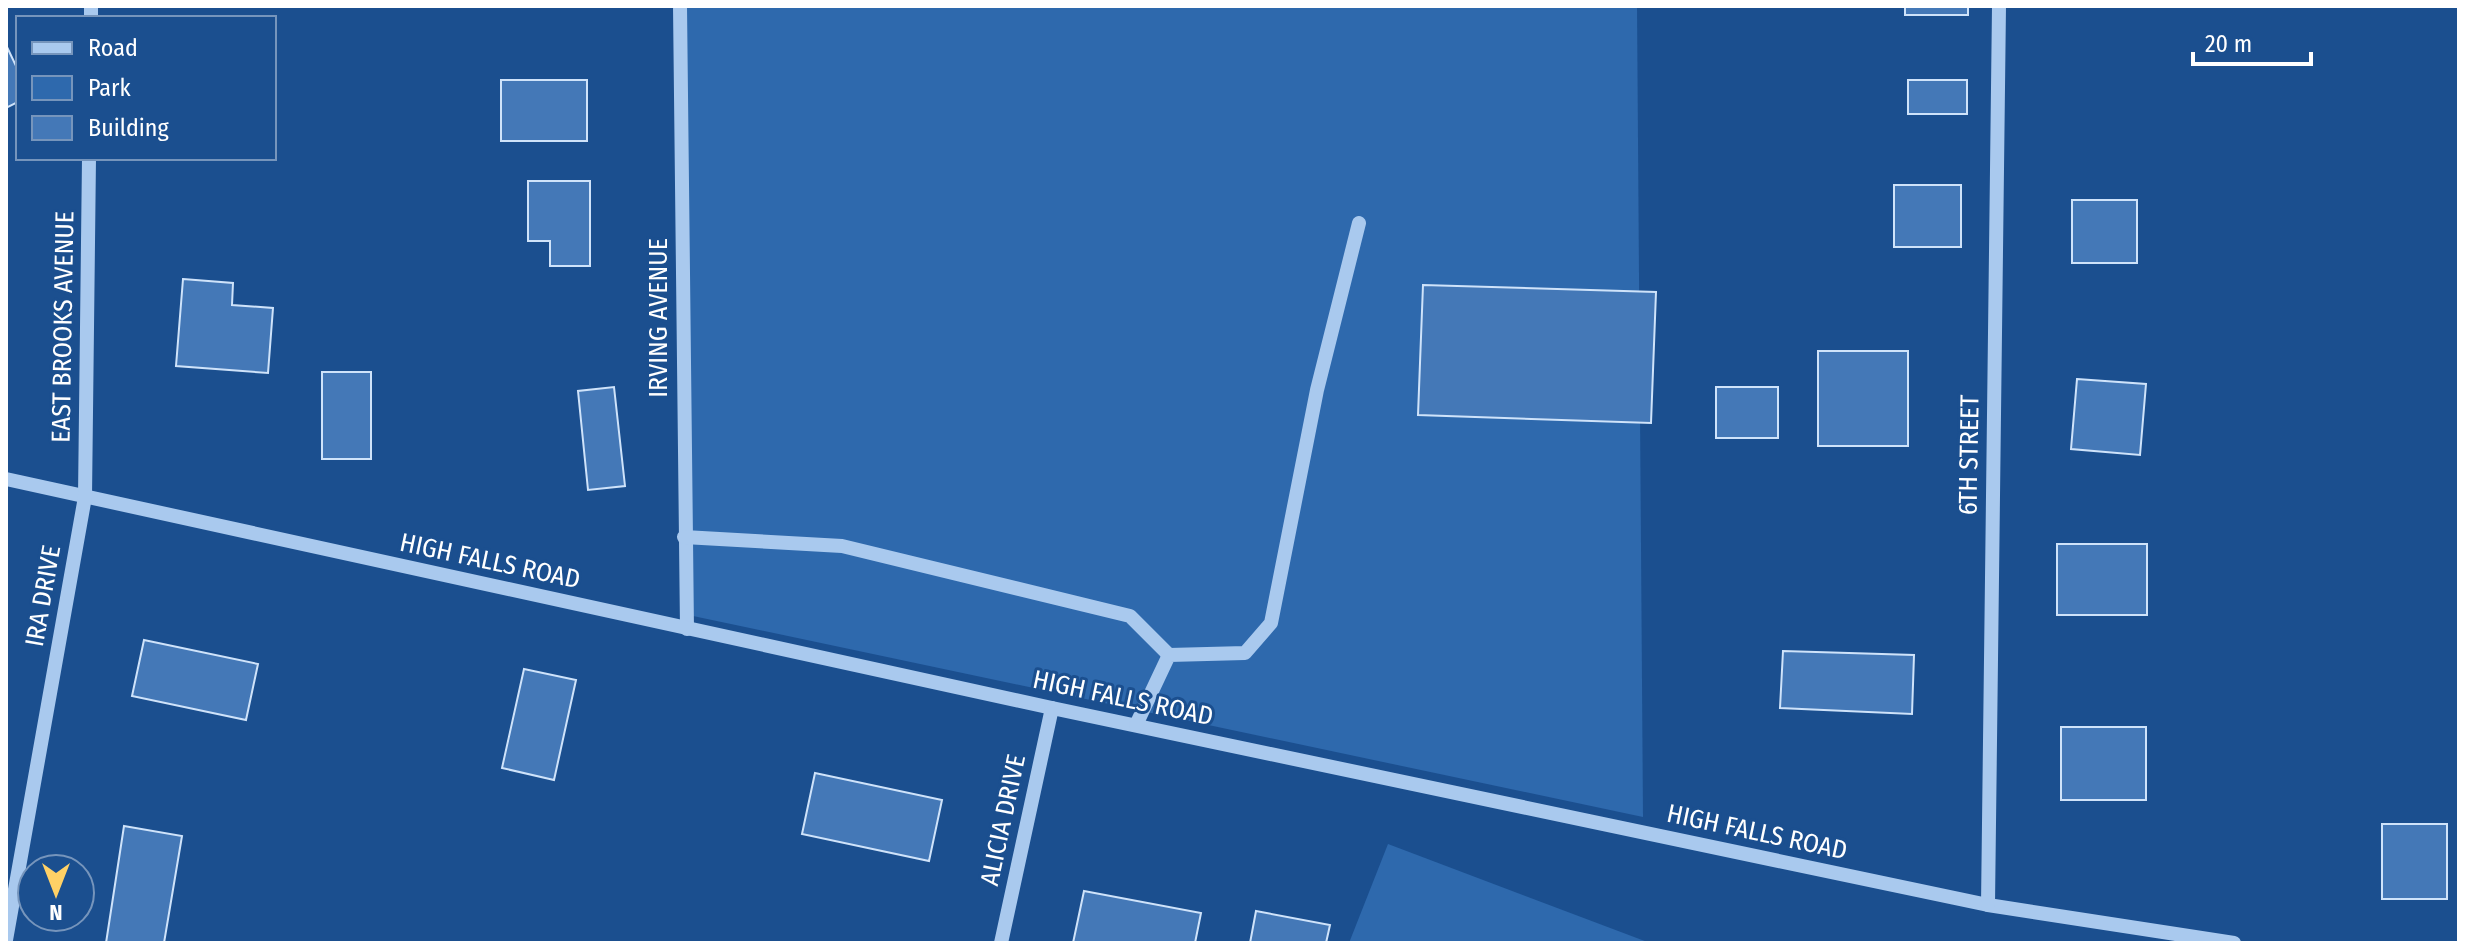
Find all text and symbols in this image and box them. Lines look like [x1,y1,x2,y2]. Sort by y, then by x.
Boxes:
legend [16,16,276,160]
scale bar [2193,16,2311,66]
text: 20 m [2205,30,2252,58]
text: Road [88,34,138,62]
text: Park [88,74,131,102]
text: Building [88,114,170,142]
street label: EAST BROOKS AVENUE [45,211,81,443]
street label: IRVING AVENUE [643,238,674,398]
street label: 6TH STREET [1952,395,1986,515]
street label: HIGH FALLS ROAD [397,527,583,595]
street label: IRA DRIVE [19,543,67,649]
street label: HIGH FALLS ROAD [1030,664,1216,732]
street label: ALICIA DRIVE [974,752,1032,888]
street label: HIGH FALLS ROAD [1664,798,1850,866]
north arrow [16,853,96,933]
text: N [49,899,63,926]

